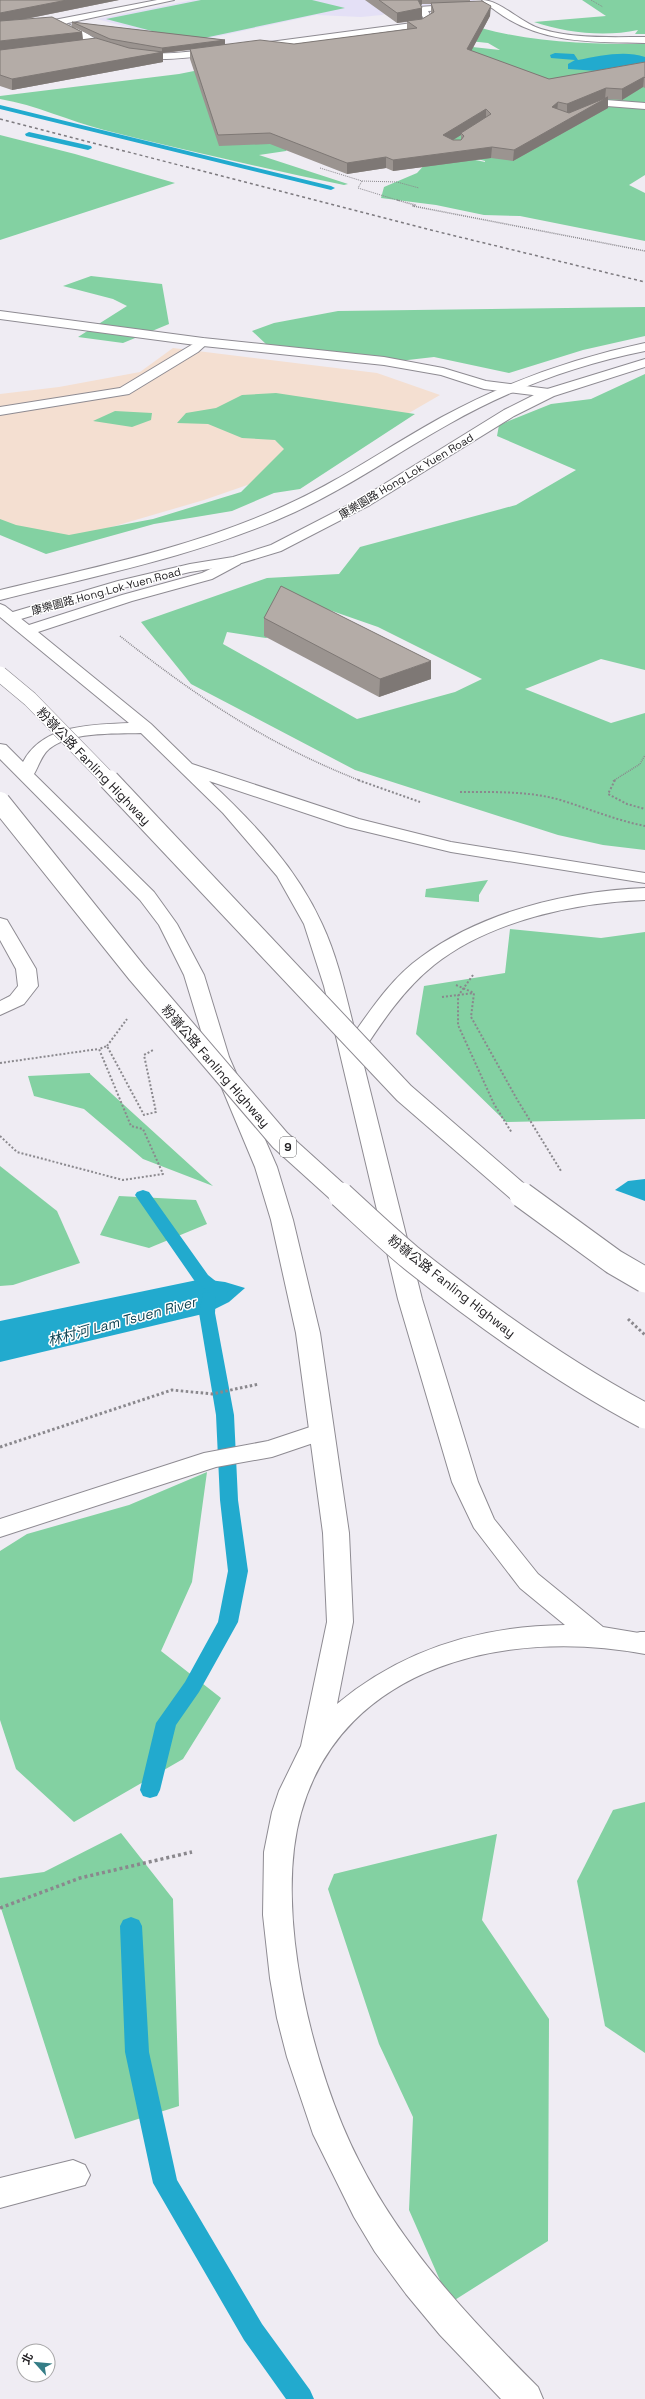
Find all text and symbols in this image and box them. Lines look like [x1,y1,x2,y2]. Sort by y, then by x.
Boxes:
street label: 康樂園路 Hong Lok Yuen Road [336,430,476,522]
street label: 康樂園路 Hong Lok Yuen Road [30,564,182,618]
street label: 粉嶺公路 Fanling Highway [33,704,154,829]
street label: 粉嶺公路 Fanling Highway [158,1001,274,1131]
road number: 9 [280,1137,296,1157]
street label: 粉嶺公路 Fanling Highway [384,1231,519,1342]
water label: 林村河 Lam Tsuen River [46,1292,200,1350]
north arrow [16,2343,56,2383]
text: 北 [18,2350,36,2367]

